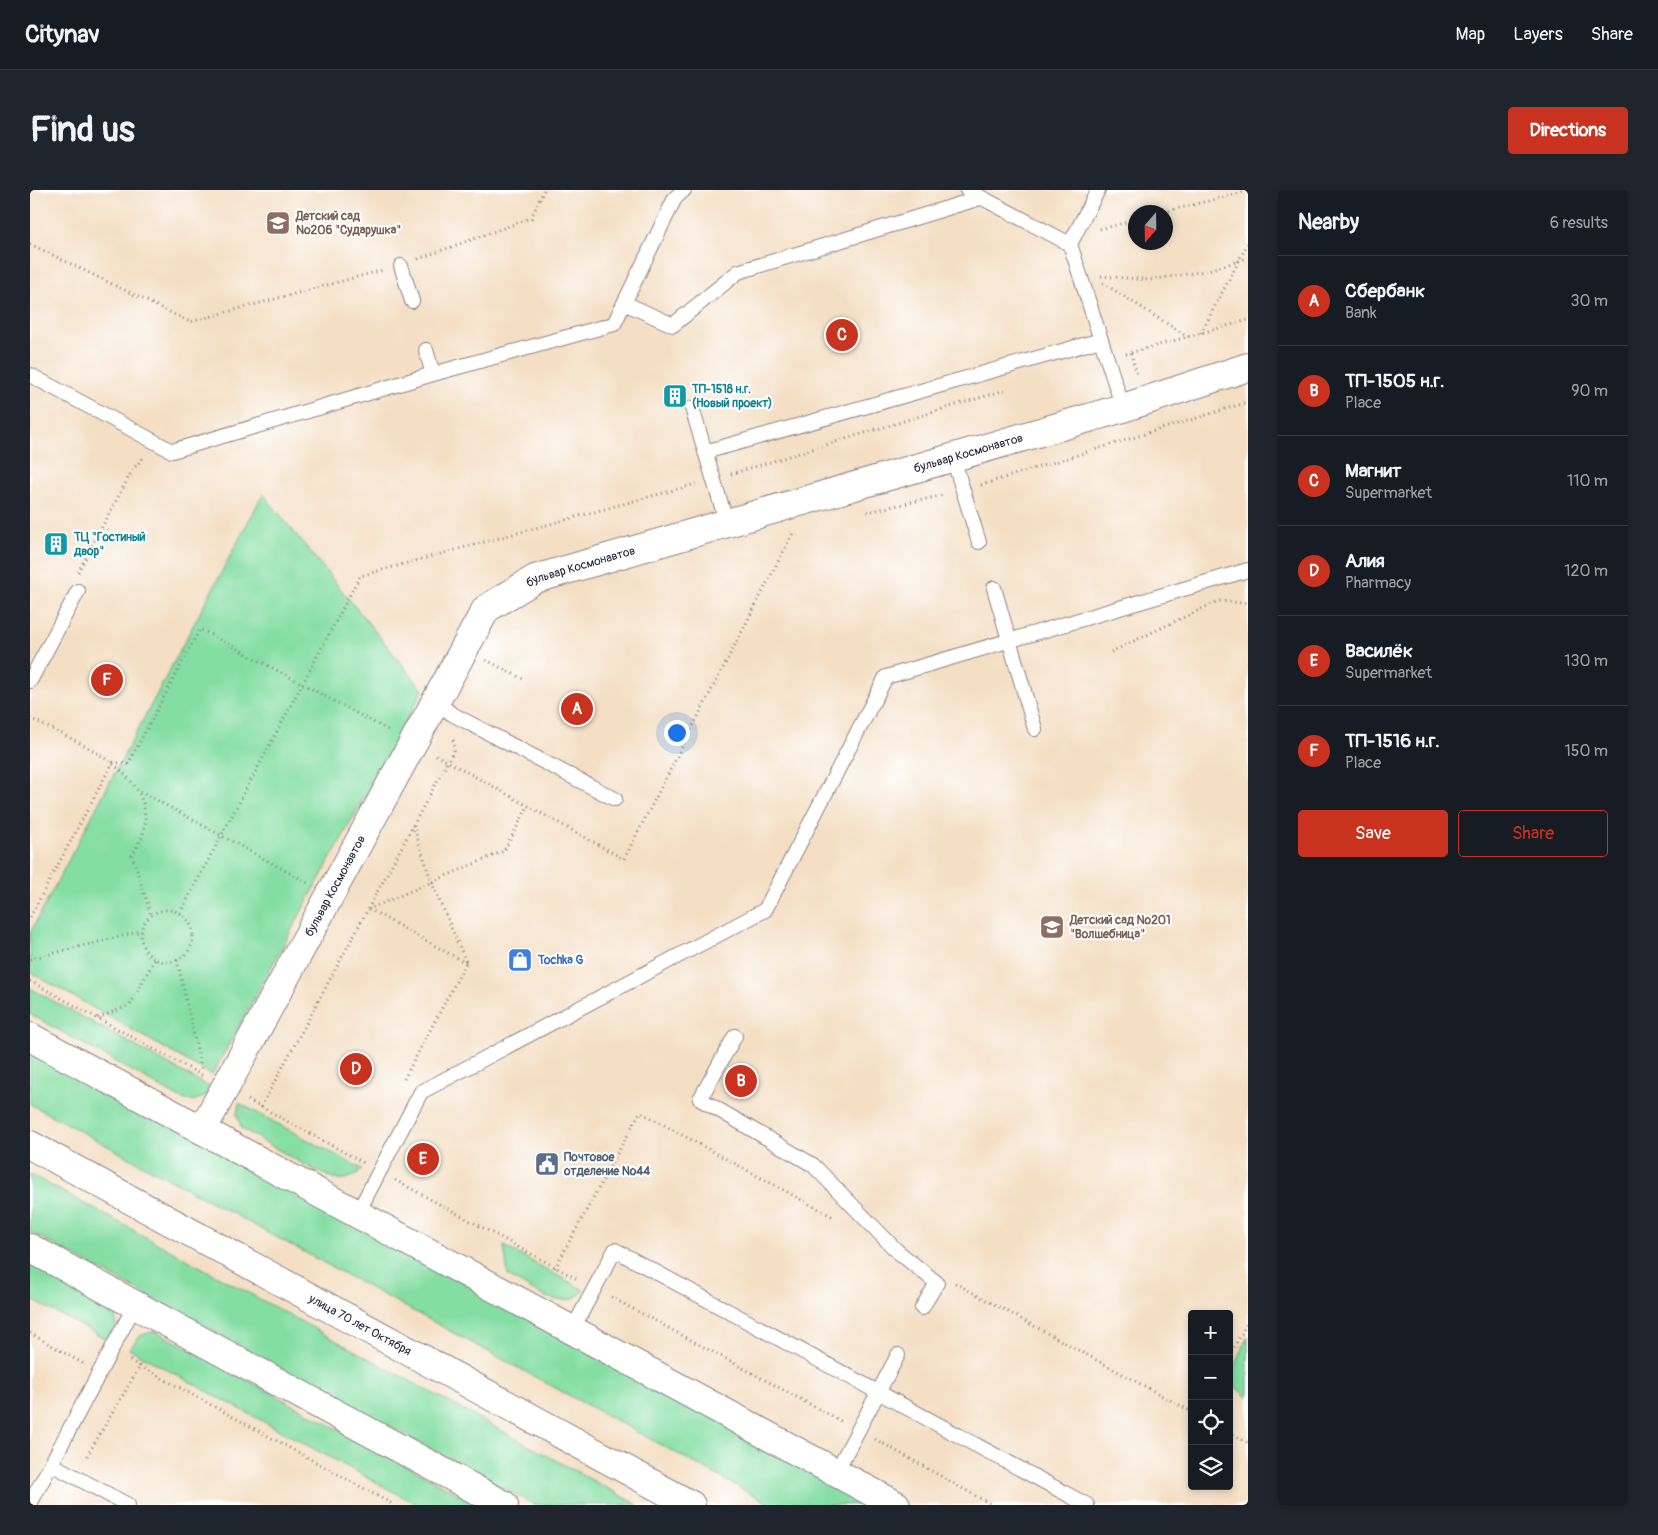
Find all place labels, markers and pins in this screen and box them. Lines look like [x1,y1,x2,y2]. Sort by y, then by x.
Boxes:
place label: Детский сад №206 "Сударушка" [295,209,401,238]
school or university icon: Детский сад №206 "Сударушка" [265,210,291,236]
pin: C [826,316,858,354]
place label: ТП-1518 н.г. (Новый проект) [691,382,772,411]
building icon: ТП-1518 н.г. (Новый проект) [662,383,688,409]
place label: ТЦ "Гостиный двор" [73,530,146,559]
building icon: ТЦ "Гостиный двор" [43,531,69,557]
pin: F [91,661,123,699]
pin: A [561,690,593,728]
place label: Детский сад №201 "Волшебница" [1069,913,1171,942]
school or university icon: Детский сад №201 "Волшебница" [1039,914,1065,940]
shop icon: Tochka G [507,947,533,973]
place label: Tochka G [537,953,583,968]
pin: D [340,1050,372,1088]
pin: B [725,1062,757,1100]
pin: E [407,1140,439,1178]
place label: Почтовое отделение №44 [563,1150,650,1179]
public building icon: Почтовое отделение №44 [534,1151,560,1177]

